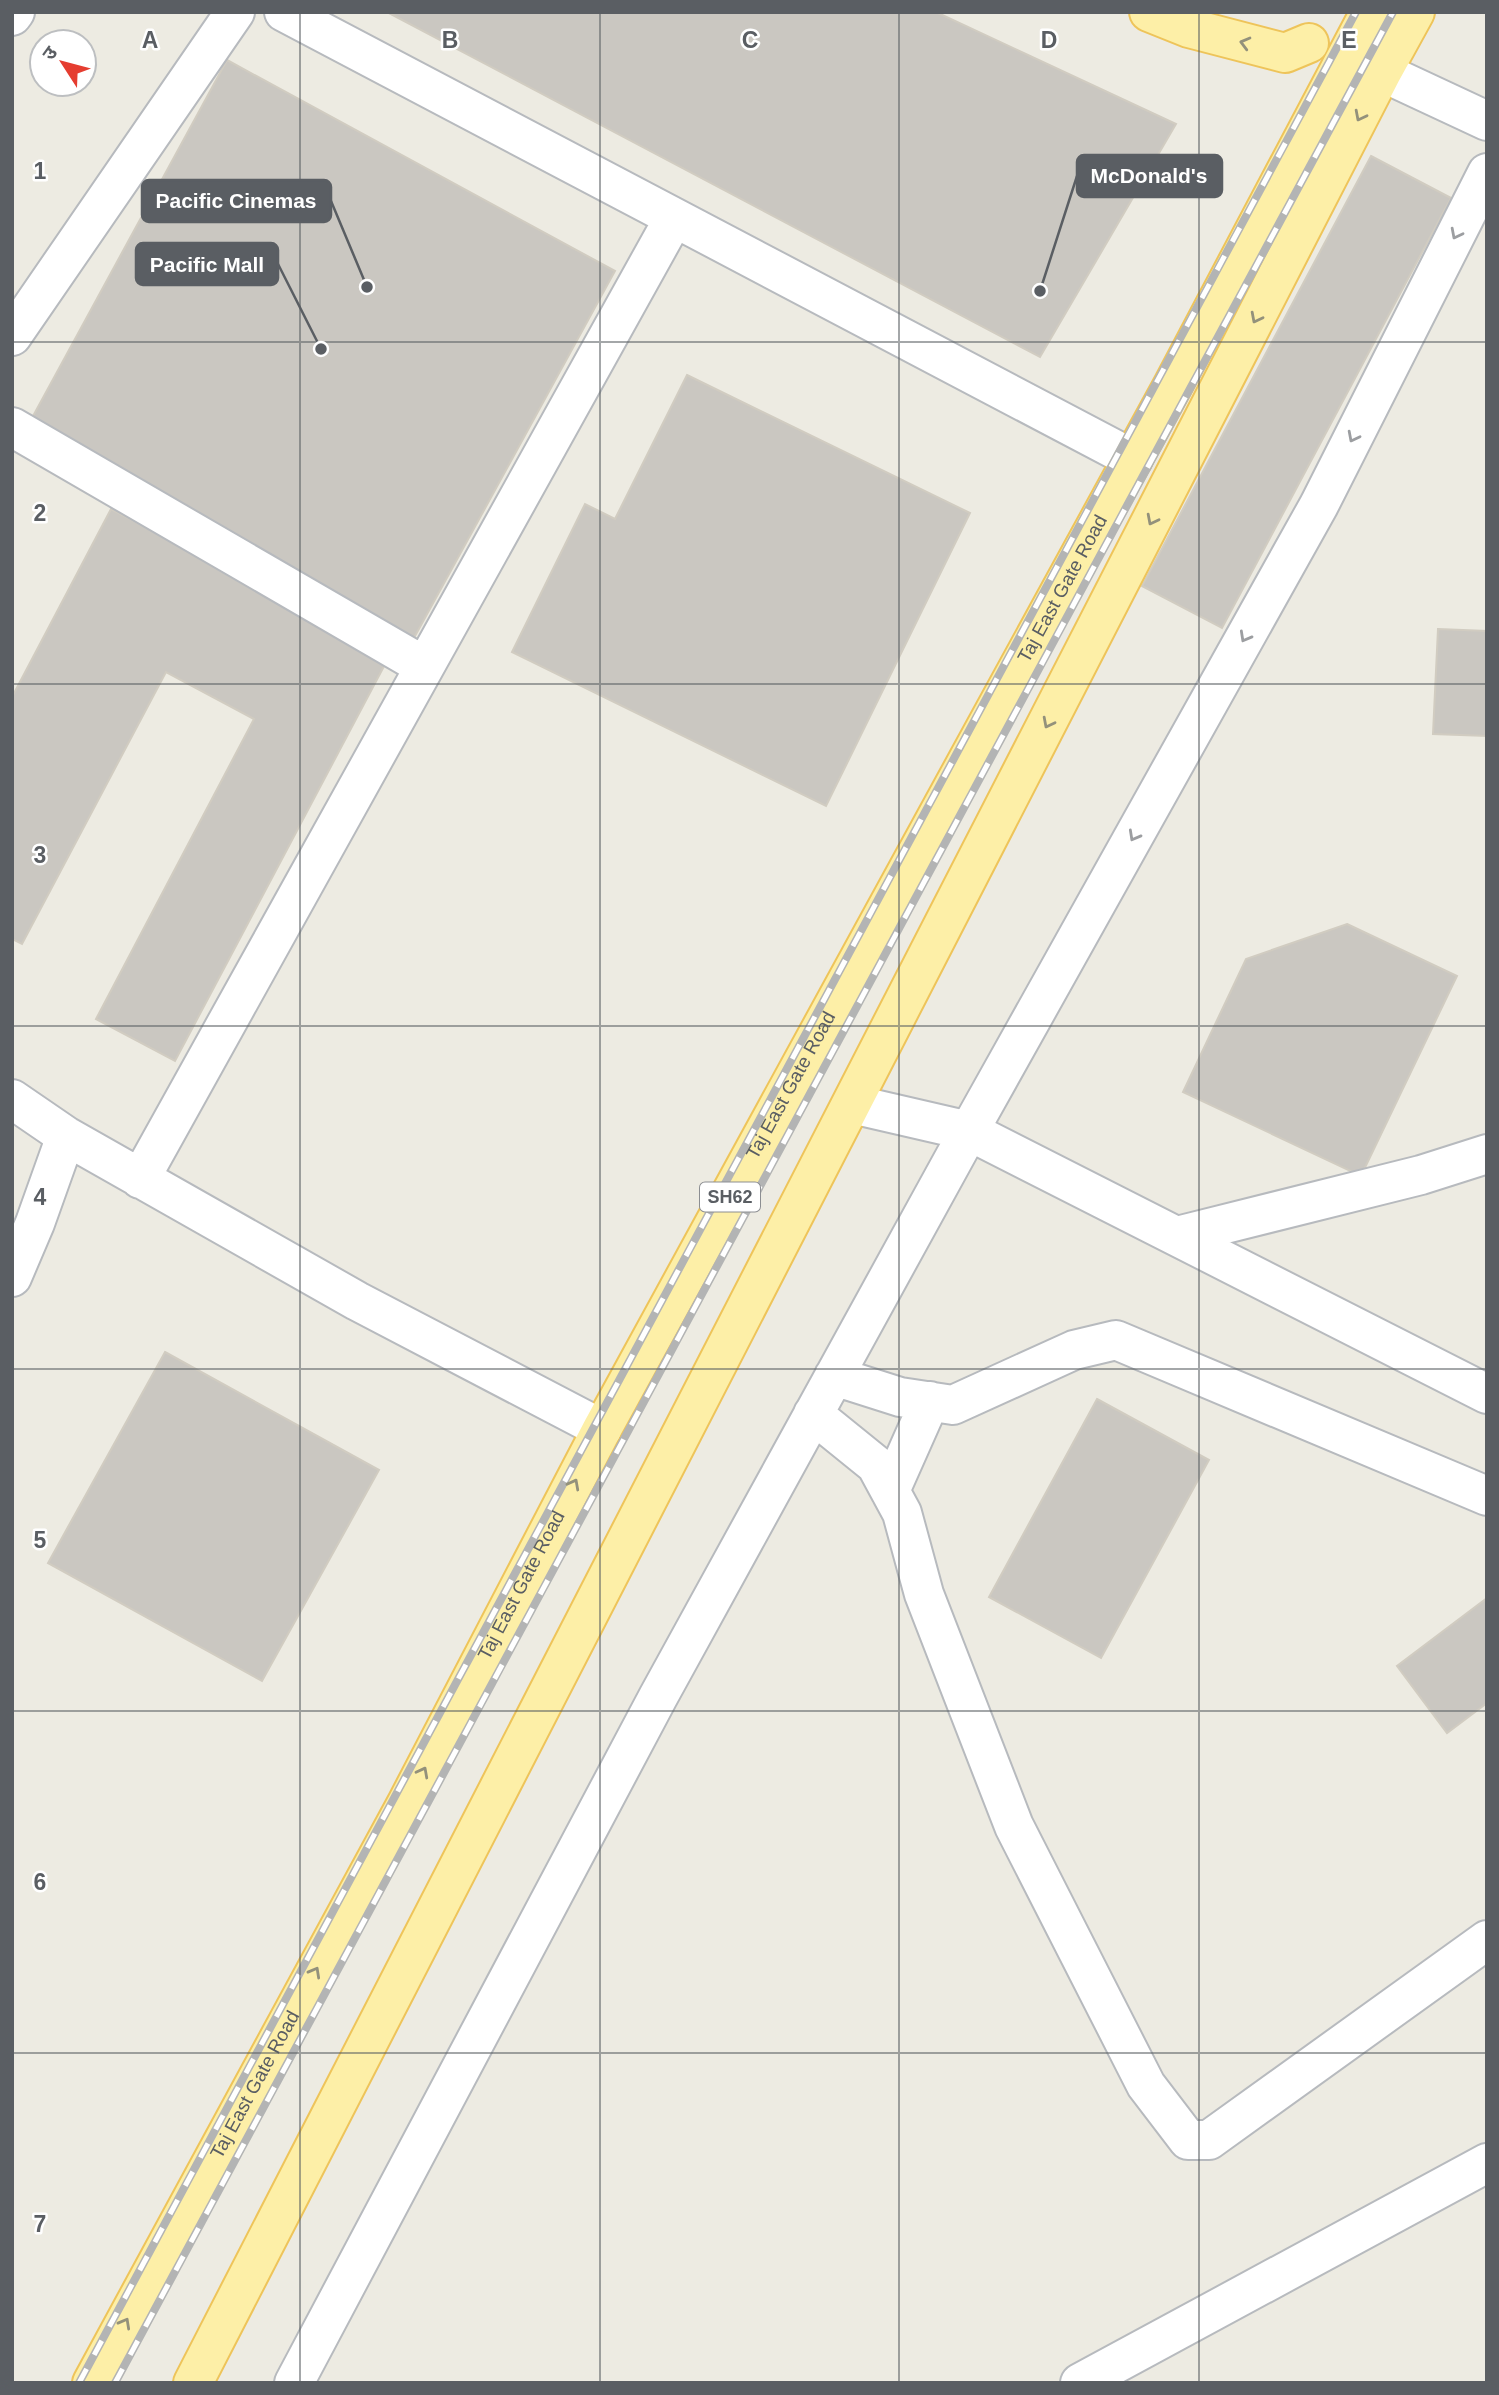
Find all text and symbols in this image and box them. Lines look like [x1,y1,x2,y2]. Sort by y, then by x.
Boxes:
text: A [142,27,158,53]
text: B [442,27,458,53]
text: C [742,27,758,53]
text: D [1041,27,1057,53]
text: E [1341,27,1357,53]
north arrow [28,28,98,98]
one-way arrow [1239,36,1251,51]
text: उ [38,42,62,64]
one-way arrow [1354,109,1368,121]
callout: McDonald's [1077,155,1222,197]
text: 1 [34,158,47,184]
text: McDonald's [1090,164,1208,187]
callout: Pacific Cinemas [142,180,331,222]
text: Pacific Cinemas [155,189,317,212]
one-way arrow [1451,227,1464,239]
callout: Pacific Mall [136,243,278,285]
text: Pacific Mall [150,253,264,276]
one-way arrow [1250,311,1264,323]
one-way arrow [1348,430,1362,442]
text: 2 [34,500,46,526]
street label: Taj East Gate Road [1013,511,1111,666]
one-way arrow [1146,513,1160,525]
one-way arrow [1240,630,1253,643]
one-way arrow [1042,715,1056,728]
one-way arrow [1129,828,1142,841]
text: 3 [34,842,46,868]
street label: Taj East Gate Road [741,1008,839,1162]
road number: SH62 [700,1182,760,1212]
text: 4 [34,1184,47,1210]
one-way arrow [566,1478,579,1491]
street label: Taj East Gate Road [473,1507,568,1663]
text: 5 [34,1527,47,1553]
one-way arrow [415,1767,429,1779]
text: 6 [34,1869,46,1895]
one-way arrow [307,1967,320,1980]
street label: Taj East Gate Road [206,2007,303,2162]
text: 7 [34,2211,46,2237]
one-way arrow [116,2318,130,2330]

